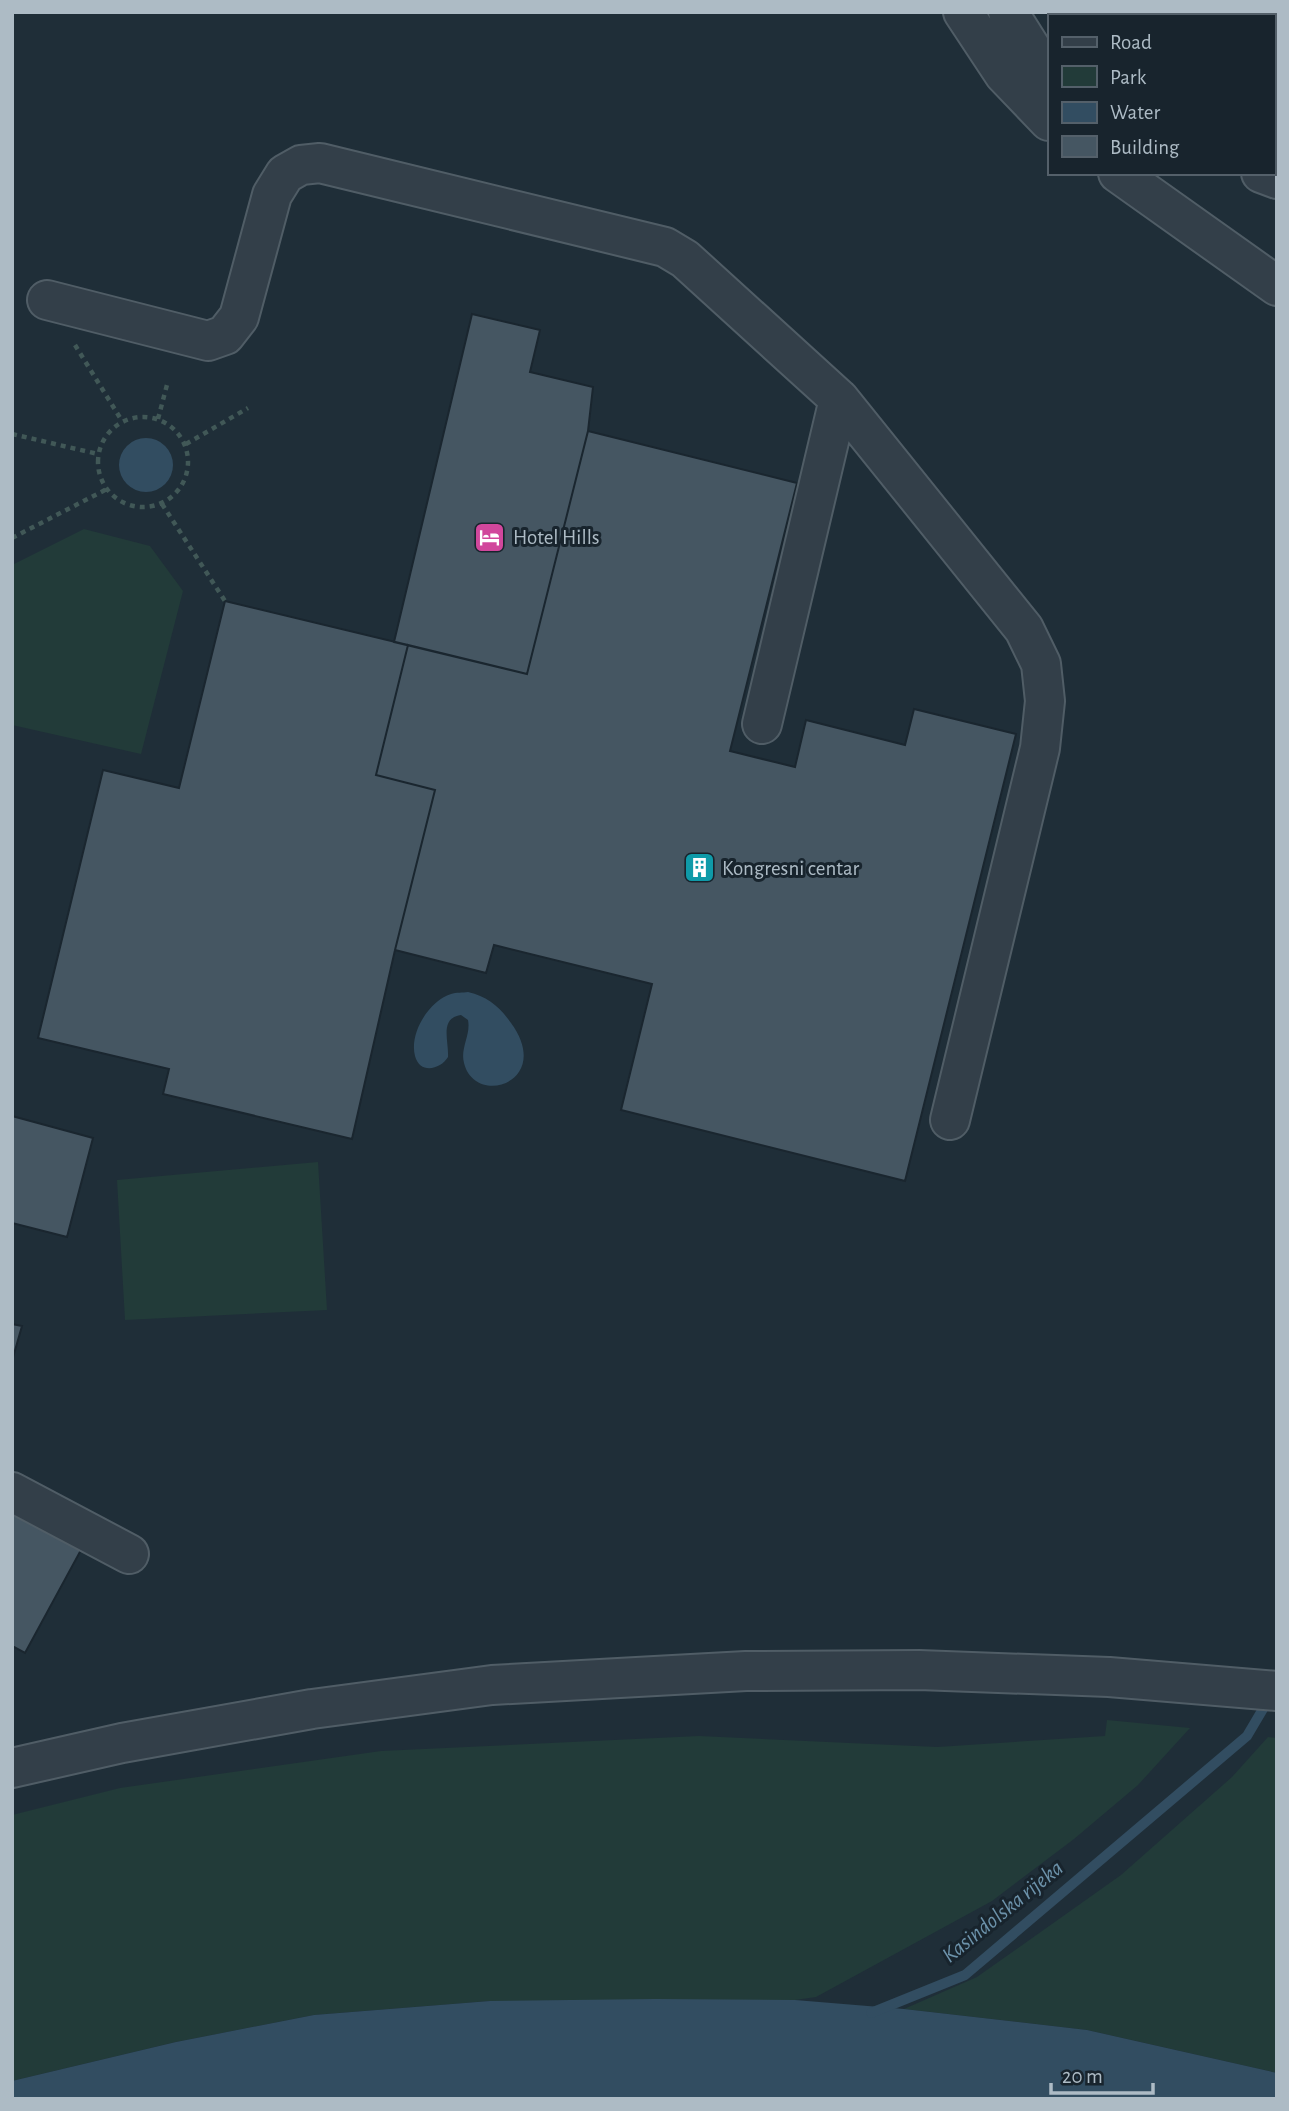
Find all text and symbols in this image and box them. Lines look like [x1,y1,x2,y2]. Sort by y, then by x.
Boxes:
legend [1048,14,1275,175]
text: Road [1110,32,1152,53]
text: Park [1110,67,1147,88]
text: Water [1110,102,1160,123]
text: Building [1110,137,1180,158]
hotel icon: Hotel Hills [473,520,507,554]
place label: Hotel Hills [513,527,600,548]
building icon: Kongresni centar [682,851,716,885]
place label: Kongresni centar [722,858,860,879]
water label: Kasindolska rijeka [938,1856,1068,1968]
scale bar [1051,2052,1152,2096]
text: 20 m [1062,2066,1103,2087]

